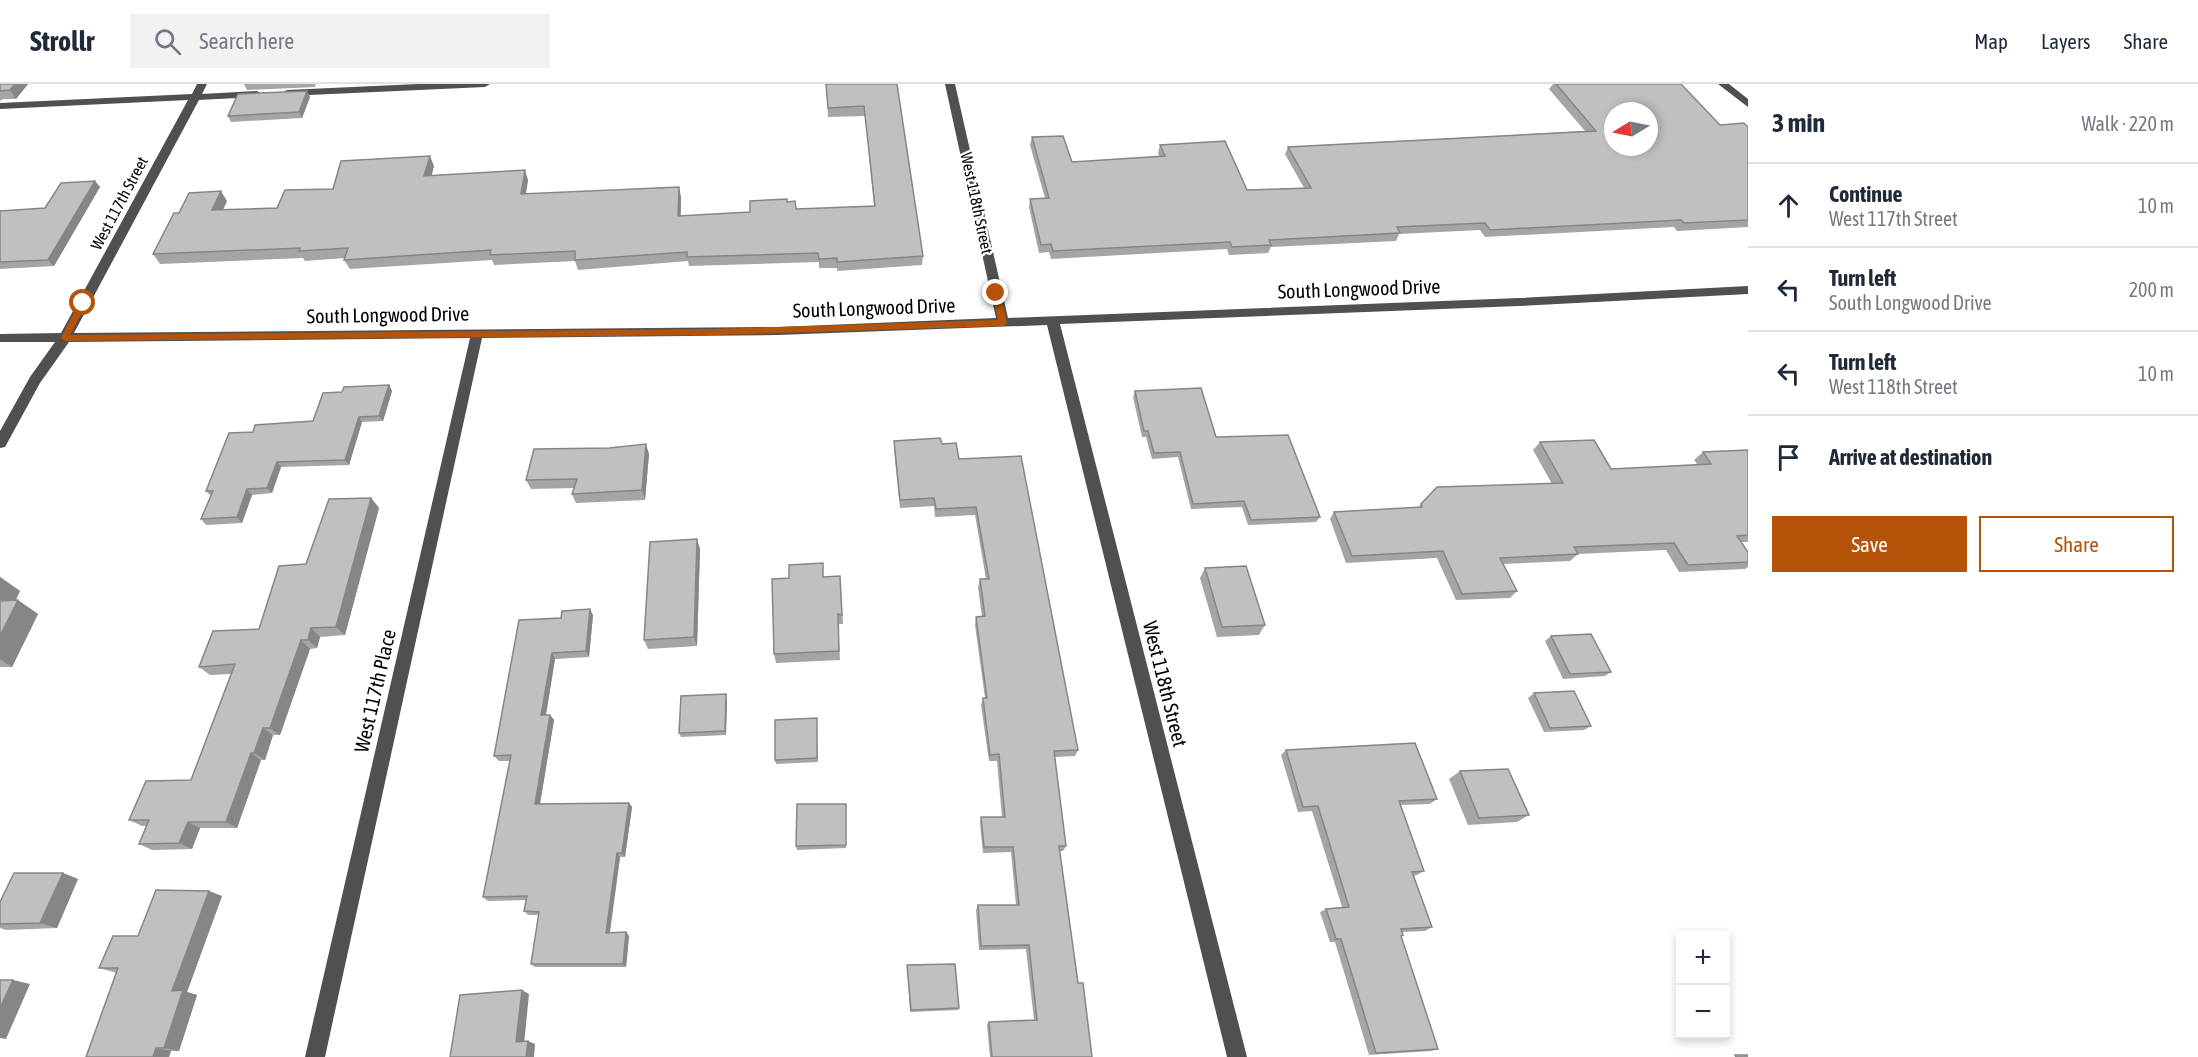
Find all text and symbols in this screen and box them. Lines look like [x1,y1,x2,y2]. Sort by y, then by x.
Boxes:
search box [130,14,550,68]
text: Strollr [30,25,94,57]
icon: search [151,25,184,58]
text: Search here [199,28,294,54]
text: Map [1974,29,2008,53]
text: Layers [2041,29,2091,53]
text: Share [2124,29,2168,53]
north arrow [1604,102,1658,156]
text: 3 min [1772,108,1825,138]
text: Walk · 220 m [2082,112,2174,135]
street label: West 118th Street [957,151,997,256]
street label: West 117th Street [87,153,151,253]
text: Continue [1829,181,1903,207]
icon: ahead [1772,189,1805,222]
text: 10 m [2138,194,2174,217]
text: West 117th Street [1829,207,1958,230]
text: Turn left [1829,265,1896,291]
icon: left [1772,273,1805,306]
street label: South Longwood Drive [1277,274,1441,303]
text: 200 m [2129,278,2174,301]
route end [982,279,1008,305]
route start [69,289,95,315]
text: South Longwood Drive [1829,291,1992,314]
street label: South Longwood Drive [792,293,956,322]
street label: South Longwood Drive [306,302,470,327]
text: Turn left [1829,349,1896,375]
icon: left [1772,357,1805,390]
text: 10 m [2138,362,2174,385]
text: West 118th Street [1829,375,1958,398]
icon: arrive [1772,441,1805,474]
text: Arrive at destination [1829,444,1992,470]
button: Save [1772,516,1967,572]
button: Share [1979,516,2174,572]
street label: West 118th Street [1139,619,1192,749]
street label: West 117th Place [349,627,400,755]
map controls [1676,931,1730,1039]
button: + [1676,931,1730,985]
button: − [1676,985,1730,1039]

